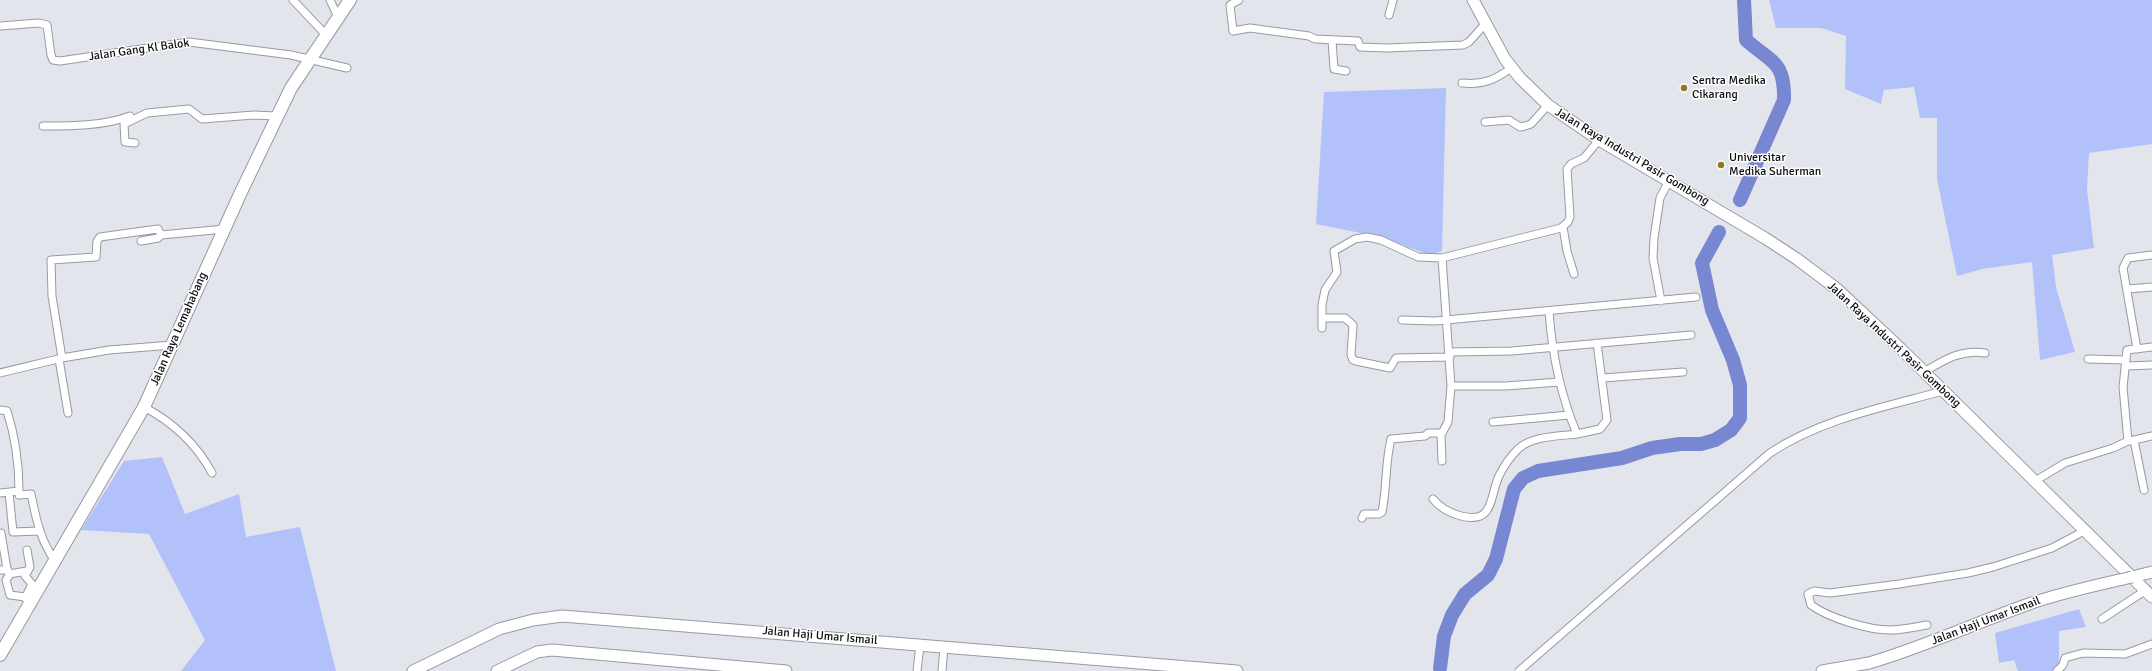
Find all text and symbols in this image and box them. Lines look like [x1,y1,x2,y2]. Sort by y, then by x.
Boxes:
street label: Jalan Gang Kl Balok [88,36,190,64]
place label: Sentra Medika Cikarang [1692,74,1766,102]
marker: Sentra Medika Cikarang [1679,83,1689,93]
street label: Jalan Raya Industri Pasir Gombong [1552,105,1712,209]
place label: Universitar Medika Suherman [1729,151,1821,179]
marker: Universitar Medika Suherman [1716,160,1726,170]
street label: Jalan Raya Lemahabang [147,270,211,388]
street label: Jalan Raya Industri Pasir Gombong [1824,279,1964,411]
street label: Jalan Haji Umar Ismail [1930,594,2042,648]
street label: Jalan Haji Umar Ismail [762,624,878,648]

